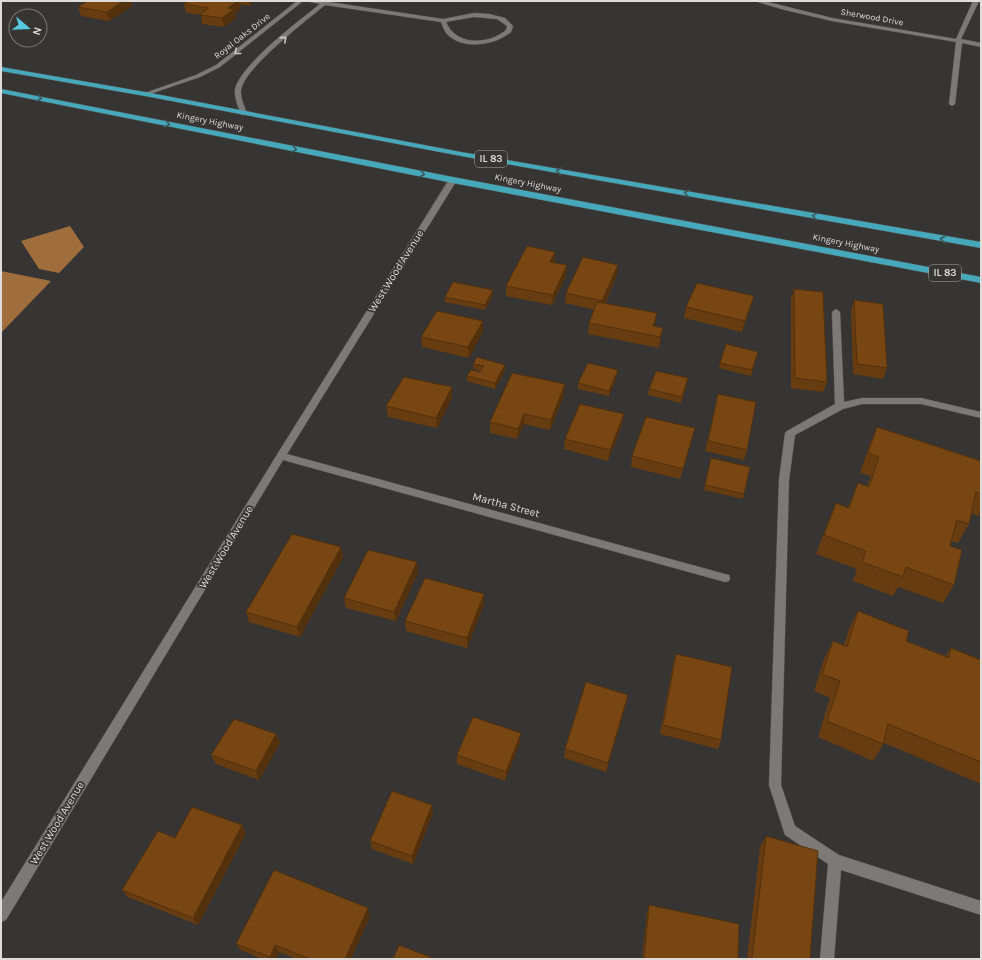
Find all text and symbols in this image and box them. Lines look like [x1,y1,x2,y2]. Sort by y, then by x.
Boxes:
street label: Sherwood Drive [840,7,905,28]
north arrow [8,8,48,48]
street label: Royal Oaks Drive [212,11,272,61]
text: N [30,25,44,37]
one-way arrow [279,36,287,43]
one-way arrow [235,47,242,54]
one-way arrow [36,94,42,102]
street label: Kingery Highway [176,110,245,133]
one-way arrow [164,119,170,127]
one-way arrow [291,144,297,153]
road number: IL 83 [475,151,507,167]
one-way arrow [555,167,562,176]
one-way arrow [419,170,425,178]
street label: Kingery Highway [494,172,563,195]
one-way arrow [683,190,690,198]
one-way arrow [811,212,818,221]
street label: West Wood Avenue [365,227,427,315]
street label: Kingery Highway [812,232,881,255]
one-way arrow [939,235,946,243]
road number: IL 83 [929,265,961,281]
street label: Martha Street [471,490,541,520]
street label: West Wood Avenue [196,503,256,591]
street label: West Wood Avenue [27,779,87,867]

